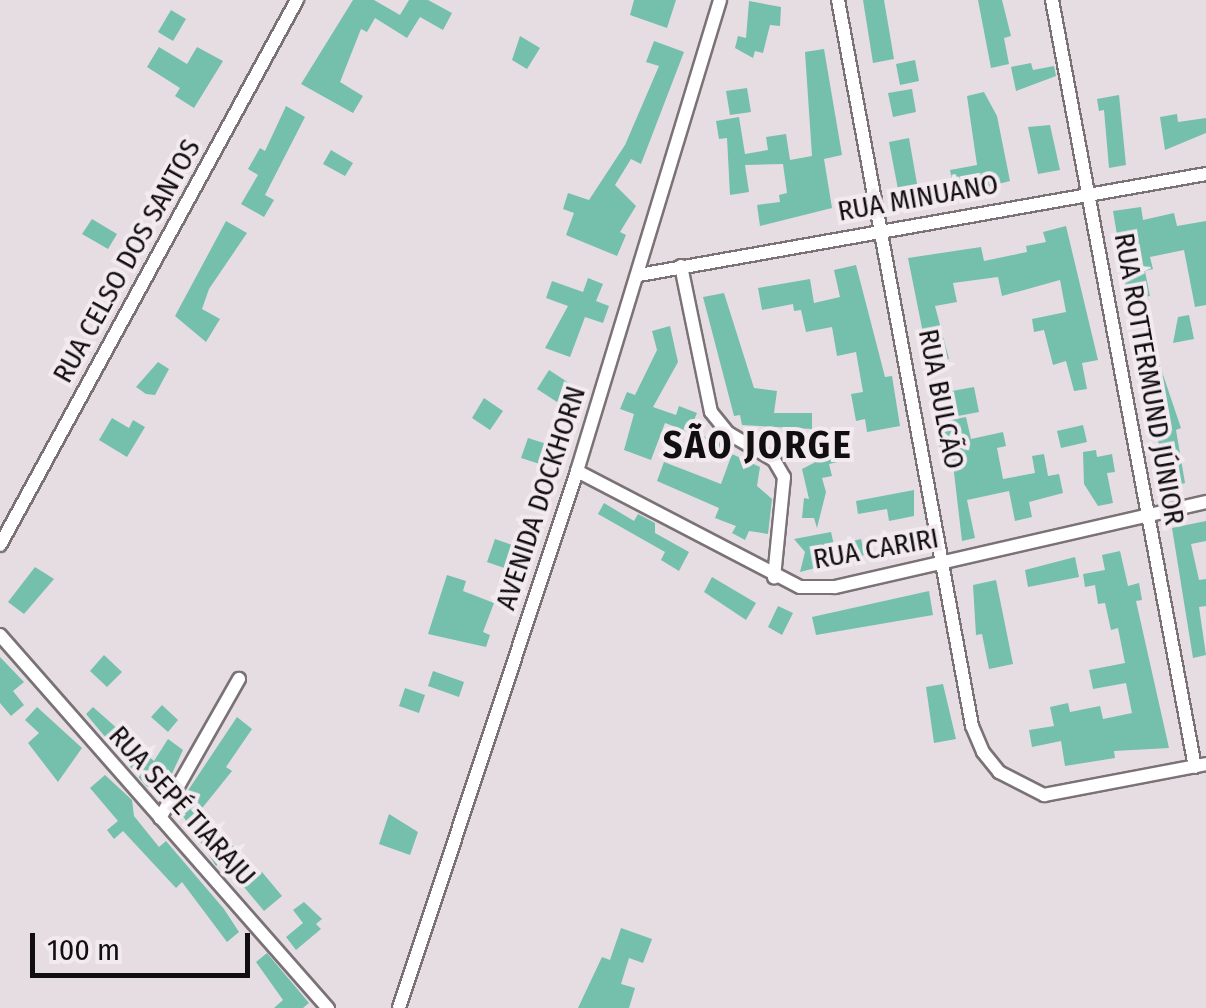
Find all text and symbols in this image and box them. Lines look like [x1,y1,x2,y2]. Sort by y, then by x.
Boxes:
street label: RUA CELSO DOS SANTOS [46,133,208,389]
street label: RUA MINUANO [835,167,1001,229]
street label: RUA ROTTERMUND JÚNIOR [1107,230,1191,528]
street label: RUA BULCÃO [911,326,971,472]
street label: AVENIDA DOCKHORN [489,382,593,614]
district label: SÃO JORGE [663,423,853,469]
street label: RUA CARIRI [811,521,941,577]
street label: RUA SEPÉ TIARAJU [102,719,262,893]
scale bar [35,913,255,975]
text: 100 m [47,932,120,968]

